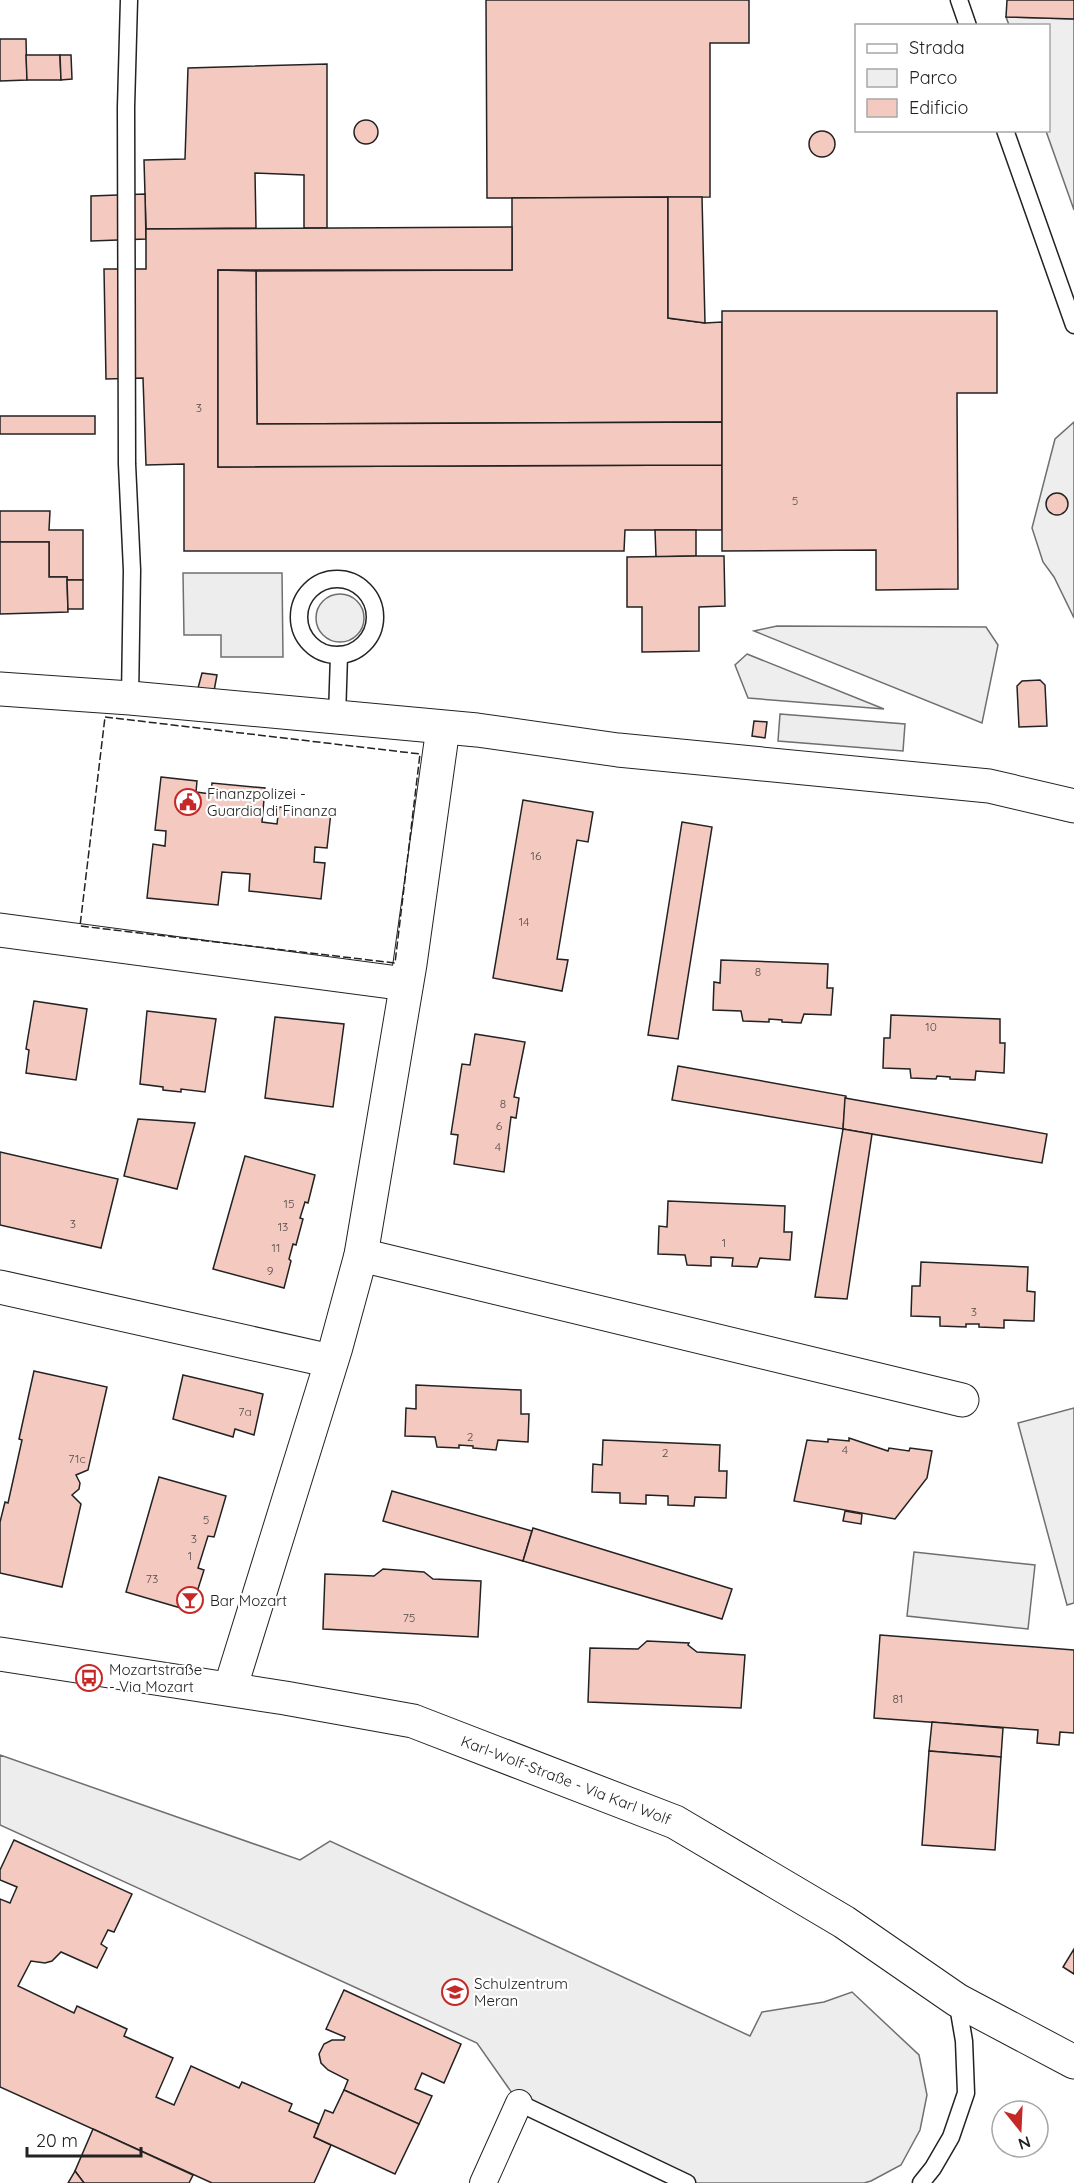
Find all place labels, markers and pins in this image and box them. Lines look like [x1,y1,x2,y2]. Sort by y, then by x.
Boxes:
place label: Finanzpolizei - Guardia di Finanza [207,784,337,820]
public building icon: Finanzpolizei - Guardia di Finanza [173,787,203,817]
bar icon: Bar Mozart [175,1585,205,1615]
place label: Bar Mozart [210,1591,287,1610]
place label: Mozartstraße - Via Mozart [109,1660,202,1696]
bus stop icon: Mozartstraße - Via Mozart [74,1663,104,1693]
place label: Schulzentrum Meran [474,1974,568,2010]
school or university icon: Schulzentrum Meran [440,1977,470,2007]

